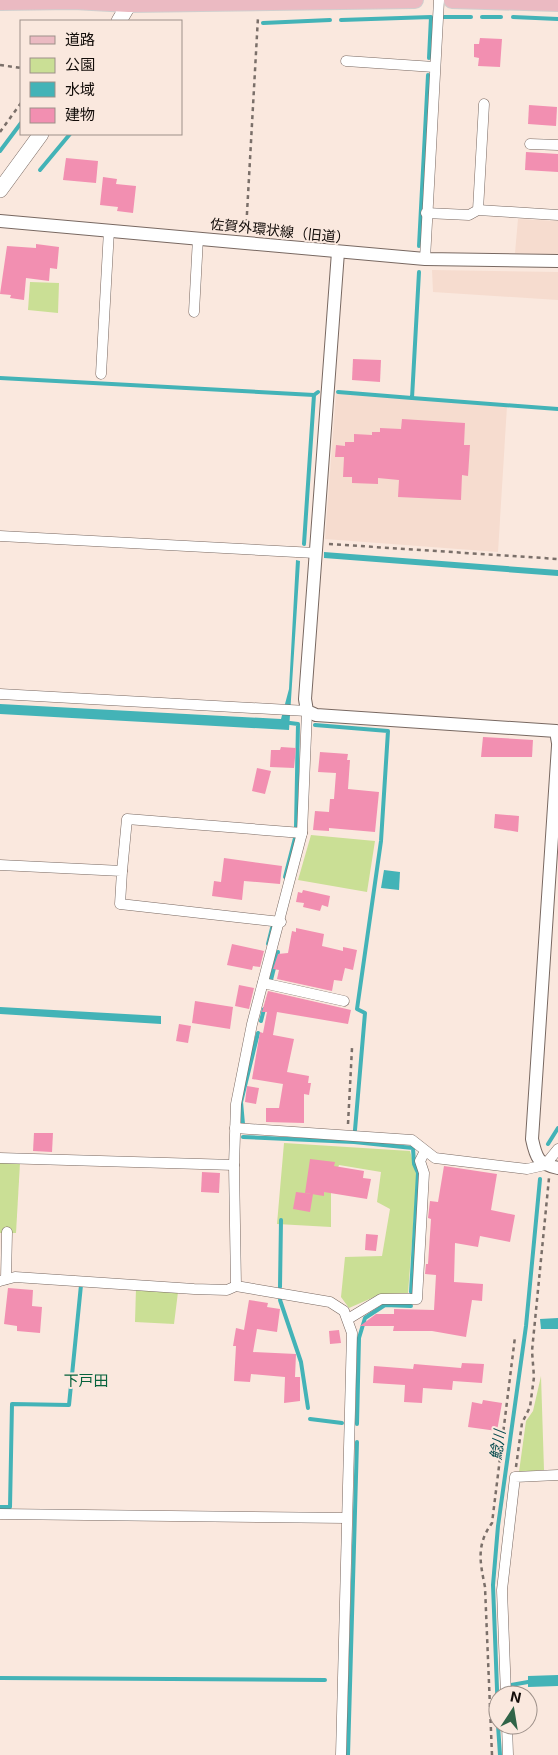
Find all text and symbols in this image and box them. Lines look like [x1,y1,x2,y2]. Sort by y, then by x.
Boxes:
legend [20,20,182,135]
text: 道路 [65,30,95,49]
text: 公園 [65,55,95,74]
text: 水域 [65,80,95,99]
text: 建物 [65,105,95,124]
street label: 佐賀外環状線（旧道） [210,215,351,246]
district label: 下戸田 [63,1371,109,1390]
water label: 鯰川 [486,1427,509,1461]
north arrow [488,1685,538,1735]
text: N [509,1687,523,1706]

